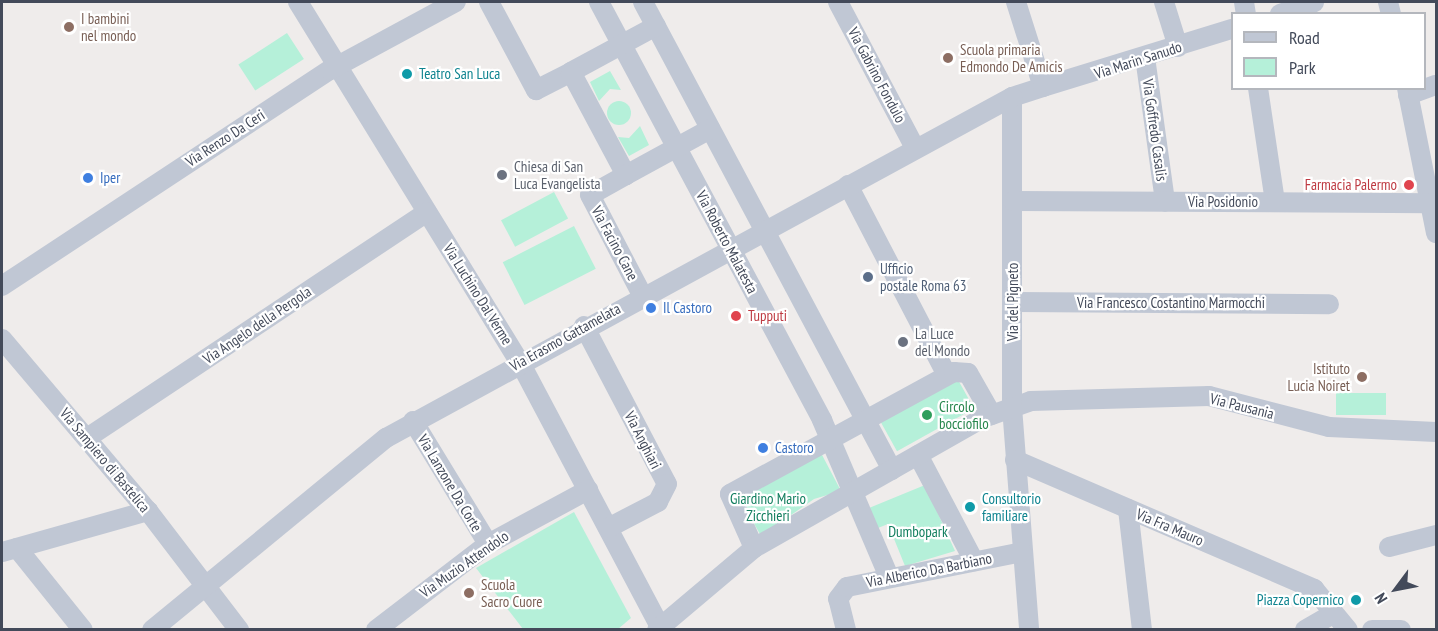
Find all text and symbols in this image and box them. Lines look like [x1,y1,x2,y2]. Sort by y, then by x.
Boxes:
place label: I bambini nel mondo [81,9,136,44]
legend [1231,12,1426,90]
marker: I bambini nel mondo [62,20,76,34]
street label: Via Gabrino Fondulo [844,24,910,126]
text: Road [1289,26,1320,49]
street label: Via Marin Sanudo [1092,37,1184,83]
place label: Scuola primaria Edmondo De Amicis [960,40,1063,75]
marker: Scuola primaria Edmondo De Amicis [941,51,955,65]
text: Park [1289,56,1316,79]
place label: Teatro San Luca [419,65,500,83]
marker: Teatro San Luca [400,67,414,81]
street label: Via Goffredo Casalis [1139,78,1171,182]
street label: Via Renzo Da Ceri [182,106,268,170]
place label: Chiesa di San Luca Evangelista [514,157,601,192]
marker: Chiesa di San Luca Evangelista [495,168,509,182]
place label: Iper [100,169,120,187]
marker: Iper [81,171,95,185]
place label: Farmacia Palermo [1305,176,1397,194]
marker: Farmacia Palermo [1402,178,1416,192]
street label: Via Roberto Malatesta [692,188,762,296]
street label: Via Posidonio [1188,193,1258,211]
street label: Via Facino Cane [588,203,642,283]
street label: Via Luchino Dal Verme [440,240,516,348]
place label: Ufficio postale Roma 63 [880,259,967,294]
street label: Via del Pigneto [1004,263,1022,341]
marker: Ufficio postale Roma 63 [861,270,875,284]
street label: Via Angelo della Pergola [199,282,315,368]
street label: Via Francesco Costantino Marmocchi [1077,294,1265,312]
street label: Via Erasmo Gattamelata [507,299,623,375]
place label: Il Castoro [663,299,712,317]
marker: Il Castoro [644,301,658,315]
place label: Tupputi [748,307,787,325]
marker: Tupputi [729,309,743,323]
place label: La Luce del Mondo [915,324,970,359]
marker: La Luce del Mondo [896,335,910,349]
place label: Istituto Lucia Noiret [1287,359,1350,394]
marker: Istituto Lucia Noiret [1355,370,1369,384]
street label: Via Pausania [1208,389,1276,423]
place label: Circolo bocciofilo [939,397,989,432]
street label: Via Sampiero di Bastelica [56,404,154,516]
street label: Via Anghiari [621,408,665,472]
marker: Circolo bocciofilo [920,408,934,422]
street label: Via Lanzone Da Corte [414,431,486,535]
place label: Castoro [775,439,814,457]
marker: Castoro [756,441,770,455]
park label: Giardino Mario Zicchieri [730,489,806,524]
place label: Consultorio familiare [982,489,1041,524]
marker: Consultorio familiare [963,500,977,514]
street label: Via Fra Mauro [1134,505,1206,549]
park label: Dumbopark [888,523,948,541]
street label: Via Muzio Attendolo [416,527,512,601]
street label: Via Alberico Da Barbiano [865,549,993,591]
north arrow [1366,559,1426,619]
place label: Scuola Sacro Cuore [481,575,542,610]
marker: Scuola Sacro Cuore [462,586,476,600]
text: N [1370,590,1392,608]
place label: Piazza Copernico [1257,591,1344,609]
marker: Piazza Copernico [1349,593,1363,607]

